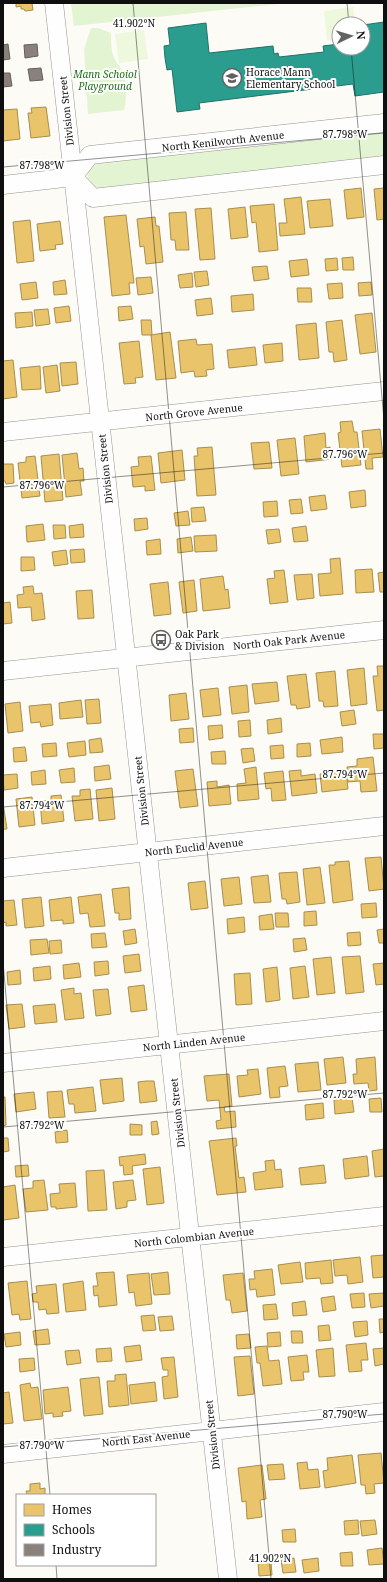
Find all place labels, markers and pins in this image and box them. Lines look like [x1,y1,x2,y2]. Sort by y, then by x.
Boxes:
place label: Horace Mann Elementary School [246,65,335,91]
school or university icon: Horace Mann Elementary School [221,67,243,89]
place label: Oak Park & Division [175,627,225,653]
bus stop icon: Oak Park & Division [150,629,172,651]

